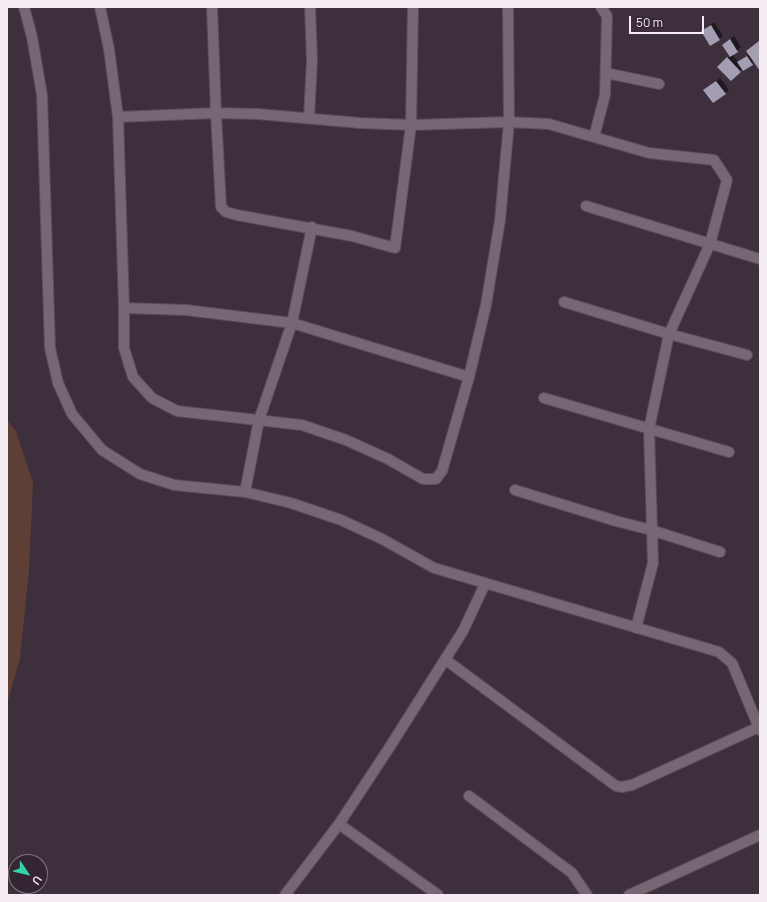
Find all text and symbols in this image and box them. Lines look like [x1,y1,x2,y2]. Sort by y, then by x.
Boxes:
scale bar [631,8,706,34]
text: 50 m [636,14,663,31]
north arrow [8,854,48,894]
text: U [29,873,46,888]

